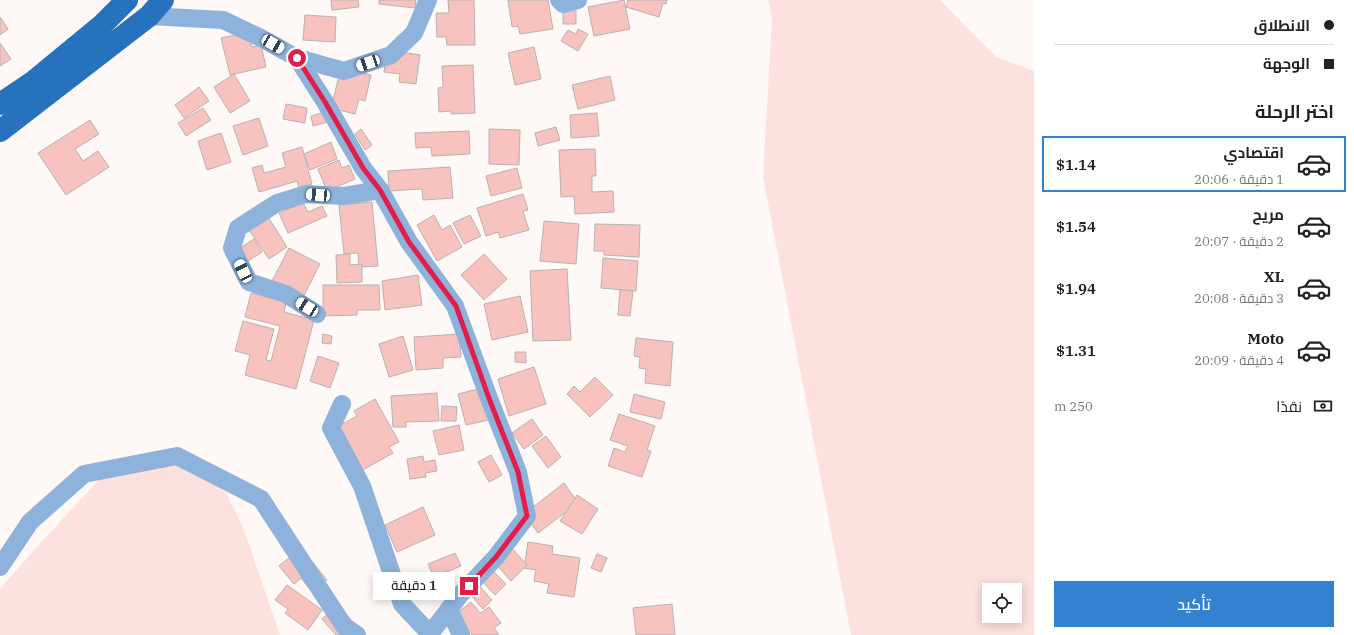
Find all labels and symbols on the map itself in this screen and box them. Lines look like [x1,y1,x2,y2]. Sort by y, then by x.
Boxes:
car [260,33,286,55]
route start [288,49,306,67]
car [355,53,381,73]
car [306,188,330,202]
car [232,258,254,284]
car [294,296,320,318]
callout: 1 دقيقة [373,572,455,600]
route end [460,577,478,595]

